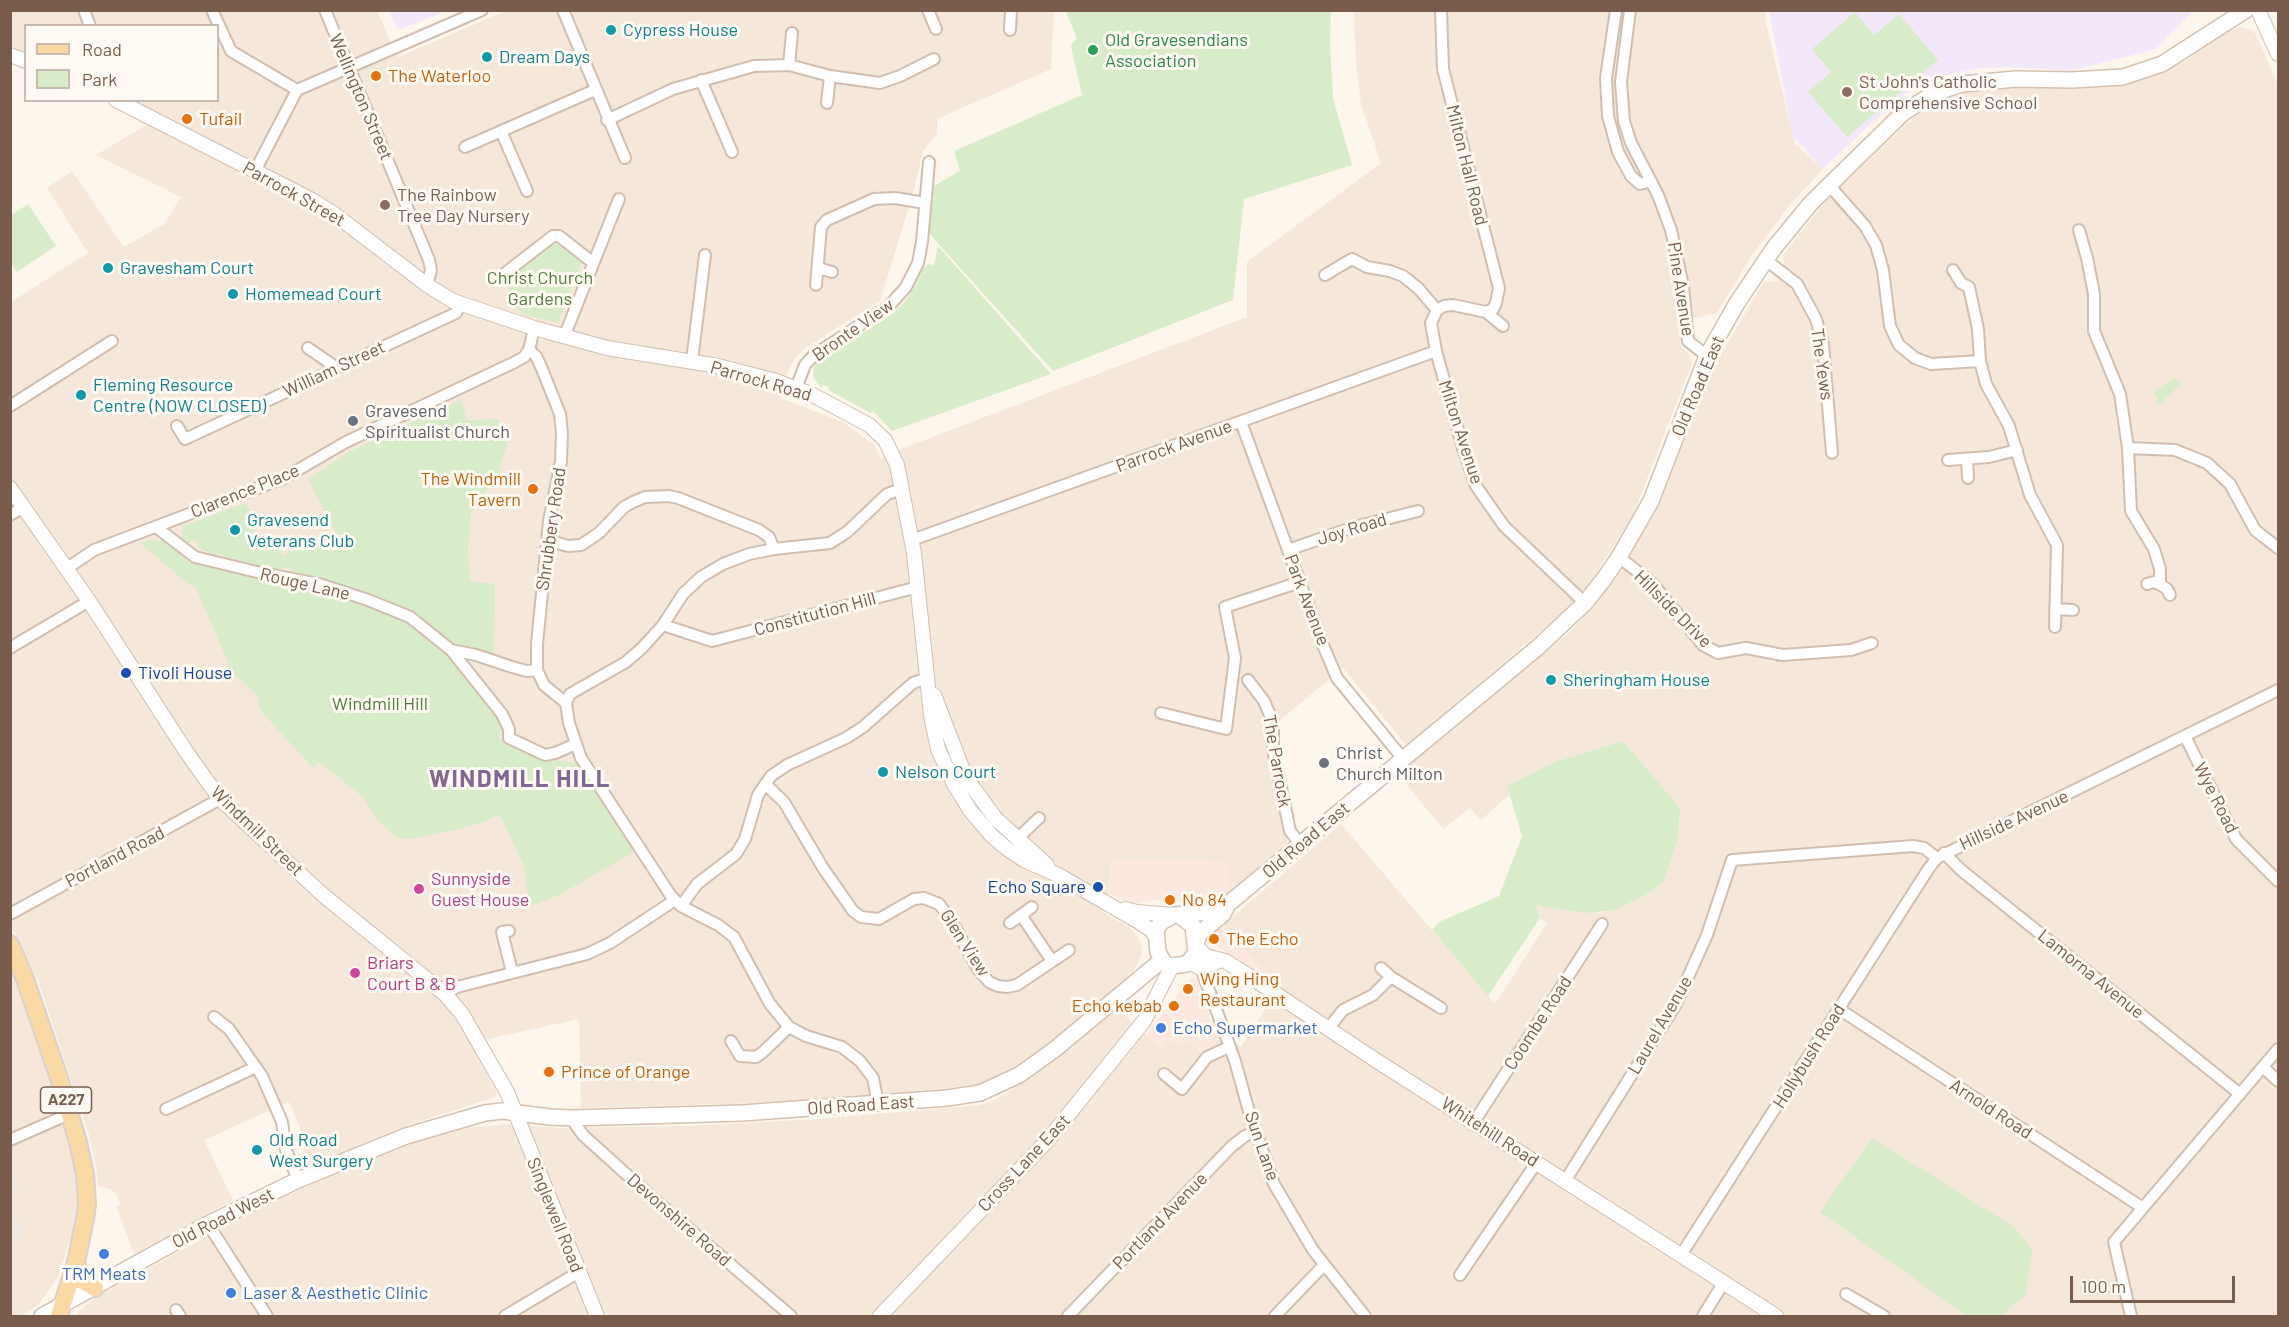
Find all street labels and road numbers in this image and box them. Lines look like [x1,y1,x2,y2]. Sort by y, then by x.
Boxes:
street label: Wellington Street [325,31,397,163]
street label: Milton Hall Road [1442,102,1492,228]
street label: Parrock Street [239,157,349,231]
street label: Pine Avenue [1663,240,1699,338]
street label: Bronte View [808,294,898,366]
street label: The Yews [1806,327,1838,401]
street label: Old Road East [1667,332,1729,440]
street label: William Street [280,336,388,402]
street label: Parrock Road [708,356,814,406]
street label: Milton Avenue [1434,377,1488,487]
street label: Parrock Avenue [1113,415,1235,477]
street label: Clarence Place [188,459,302,523]
street label: Shrubbery Road [532,466,570,592]
street label: Joy Road [1315,508,1389,550]
street label: Park Avenue [1280,551,1334,649]
street label: Rouge Lane [258,563,352,605]
street label: Hillside Drive [1630,566,1716,652]
street label: Constitution Hill [752,587,878,641]
street label: The Parrock [1258,713,1296,809]
street label: Wye Road [2189,759,2243,837]
street label: Windmill Street [206,781,308,881]
street label: Hillside Avenue [1956,785,2072,855]
street label: Old Road East [1258,797,1354,883]
street label: Portland Road [62,822,168,892]
street label: Glen View [935,905,995,981]
street label: Lamorna Avenue [2034,925,2148,1023]
street label: Coombe Road [1500,972,1576,1074]
street label: Laurel Avenue [1623,972,1697,1078]
street label: Hollybush Road [1768,1000,1850,1112]
street label: Arnold Road [1946,1074,2036,1144]
road number: A227 [40,1087,92,1113]
street label: Old Road East [807,1090,915,1120]
street label: Whitehill Road [1437,1092,1543,1172]
street label: Sun Lane [1240,1108,1284,1184]
street label: Cross Lane East [973,1110,1075,1216]
street label: Singlewell Road [522,1154,588,1276]
street label: Portland Avenue [1108,1168,1212,1274]
street label: Devonshire Road [623,1169,735,1271]
street label: Old Road West [168,1183,278,1253]

